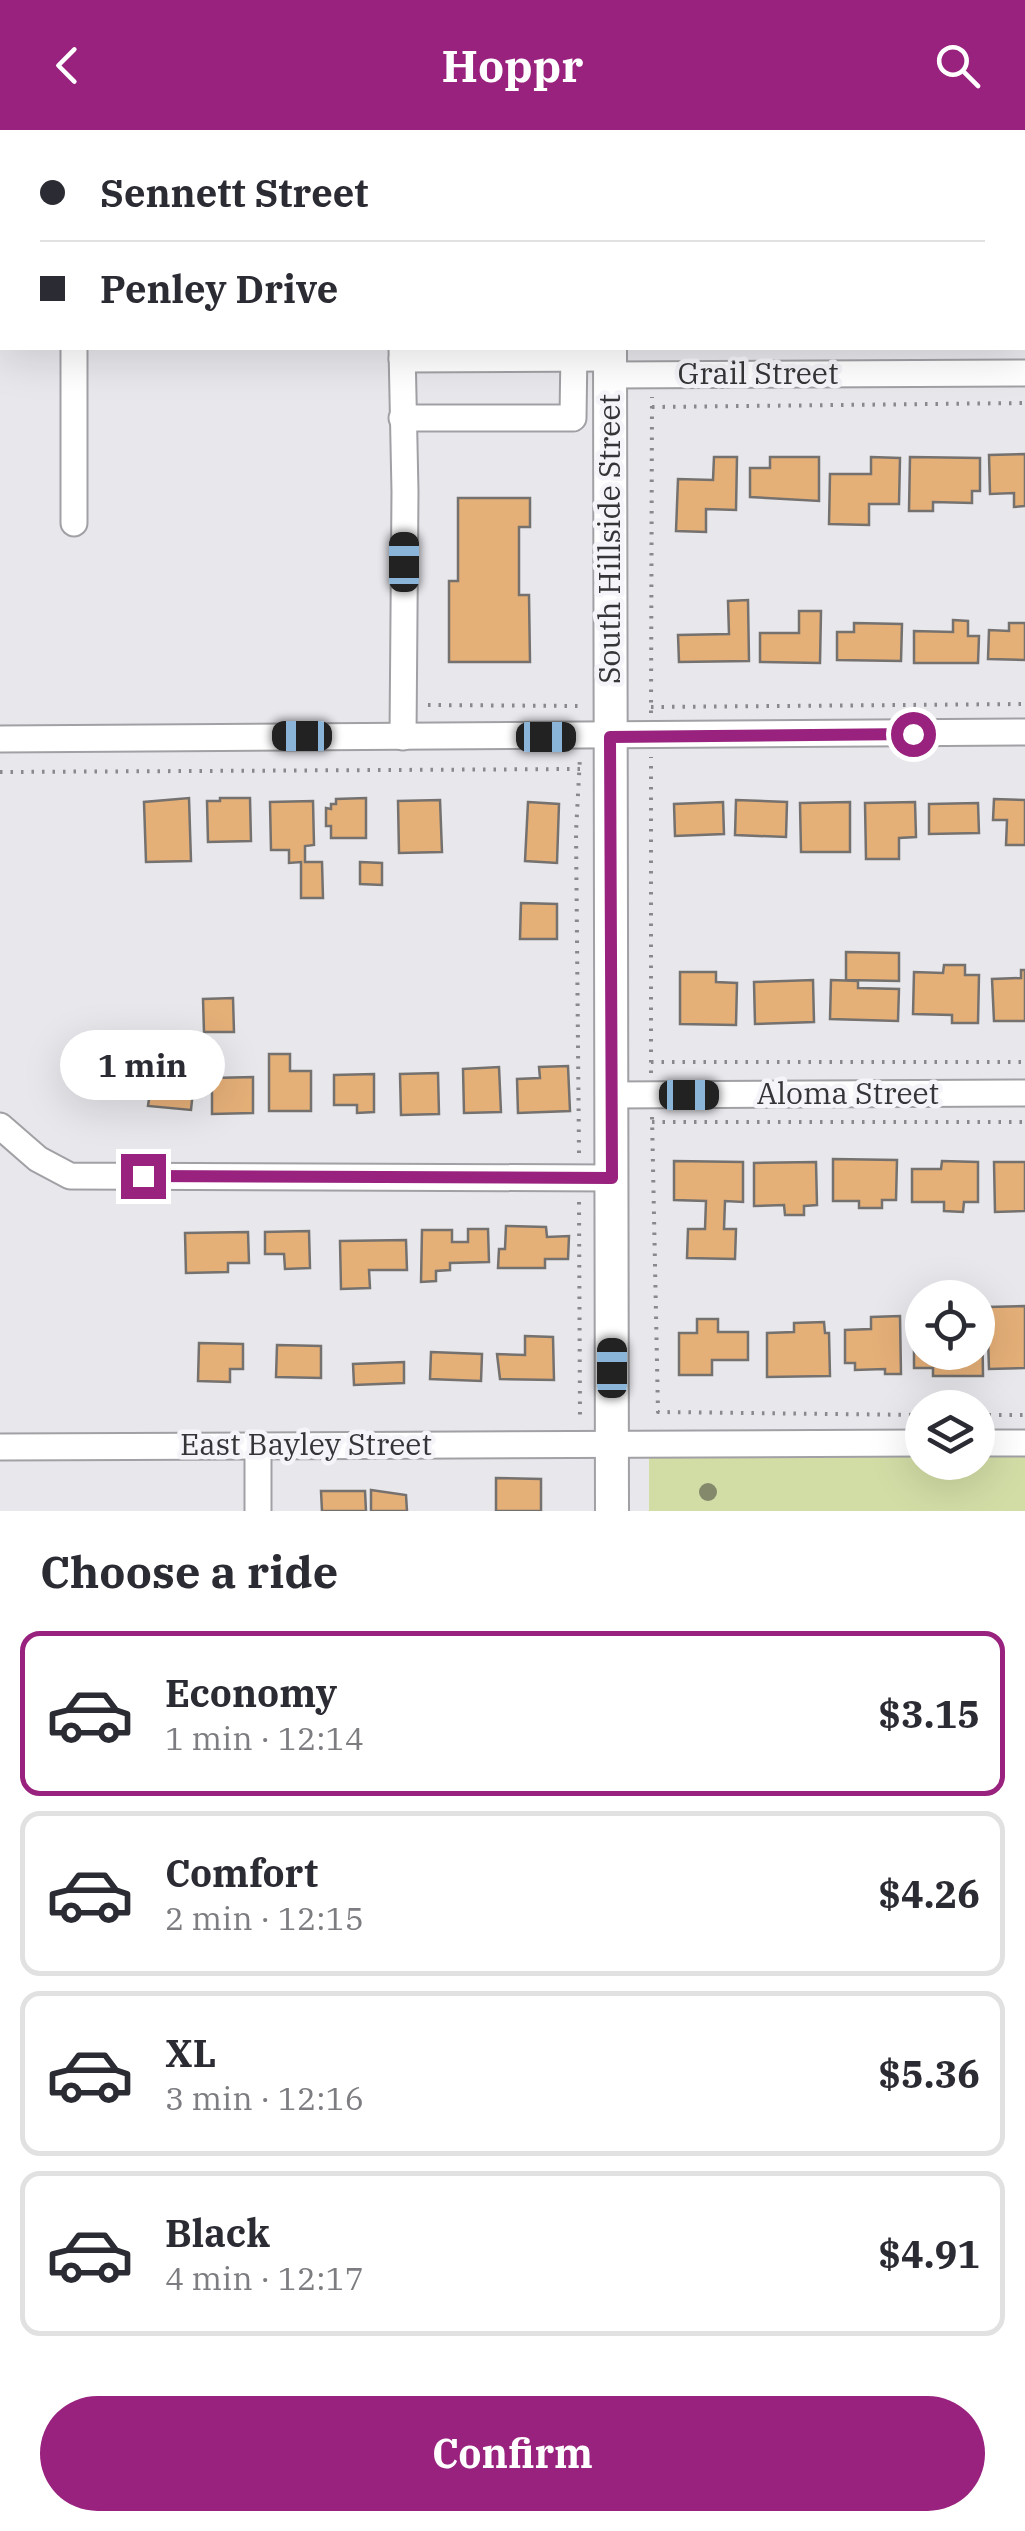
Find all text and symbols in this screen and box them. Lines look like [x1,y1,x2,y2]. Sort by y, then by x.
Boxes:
text: Hoppr [442,36,583,94]
icon: back [40,38,95,93]
icon: search [930,38,985,93]
text: Sennett Street [100,168,368,217]
text: Penley Drive [100,264,338,313]
street label: Grail Street [678,353,838,392]
street label: South Hillside Street [589,394,628,684]
car [389,532,419,592]
route start [891,712,936,757]
car [272,721,332,751]
car [516,722,576,752]
callout: 1 min [61,1031,226,1101]
text: 1 min [98,1044,187,1086]
street label: Aloma Street [757,1073,939,1112]
car [659,1080,719,1110]
route end [121,1154,166,1199]
map controls [905,1280,995,1480]
button: locate [905,1280,995,1370]
car [597,1338,627,1398]
button: layers [905,1390,995,1480]
street label: East Bayley Street [180,1424,432,1463]
text: Choose a ride [40,1542,338,1600]
text: Economy [165,1668,337,1717]
icon: car [45,1669,135,1759]
text: $3.15 [878,1689,980,1738]
text: 1 min · 12:14 [165,1717,364,1759]
text: Comfort [165,1848,318,1897]
icon: car [45,1849,135,1939]
text: $4.26 [878,1869,980,1918]
text: 2 min · 12:15 [165,1897,364,1939]
text: XL [165,2028,216,2077]
icon: car [45,2029,135,2119]
text: $5.36 [878,2049,980,2098]
text: 3 min · 12:16 [165,2077,364,2119]
text: Black [165,2208,270,2257]
icon: car [45,2209,135,2299]
text: $4.91 [878,2229,980,2278]
text: 4 min · 12:17 [165,2257,364,2299]
button: Confirm [40,2396,985,2511]

